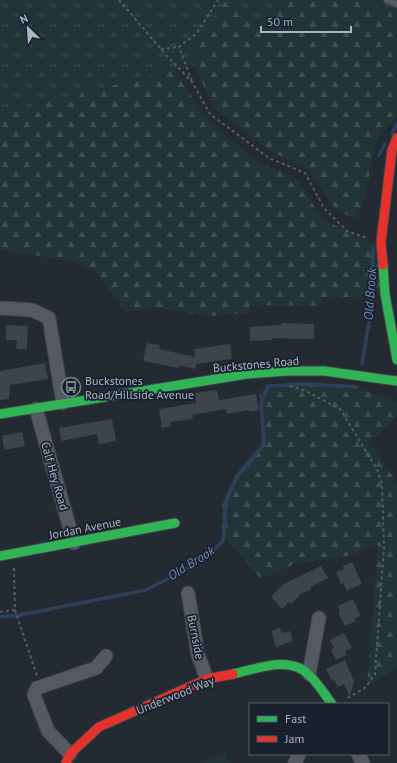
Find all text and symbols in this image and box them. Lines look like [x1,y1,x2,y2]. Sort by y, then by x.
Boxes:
north arrow [8,8,48,48]
scale bar [261,8,351,34]
text: N [18,11,30,27]
text: 50 m [267,14,293,29]
water label: Old Brook [360,266,380,321]
street label: Buckstones Road [212,353,300,375]
place label: Buckstones Road/Hillside Avenue [85,373,194,402]
bus stop icon: Buckstones Road/Hillside Avenue [60,376,82,398]
street label: Calf Hey Road [38,440,72,512]
street label: Jordan Avenue [47,514,122,543]
water label: Old Brook [164,541,219,584]
street label: Burnside [184,614,208,660]
street label: Underwood Way [134,672,217,718]
legend [249,703,389,755]
text: Fast [285,711,306,726]
text: Jam [284,731,304,746]

